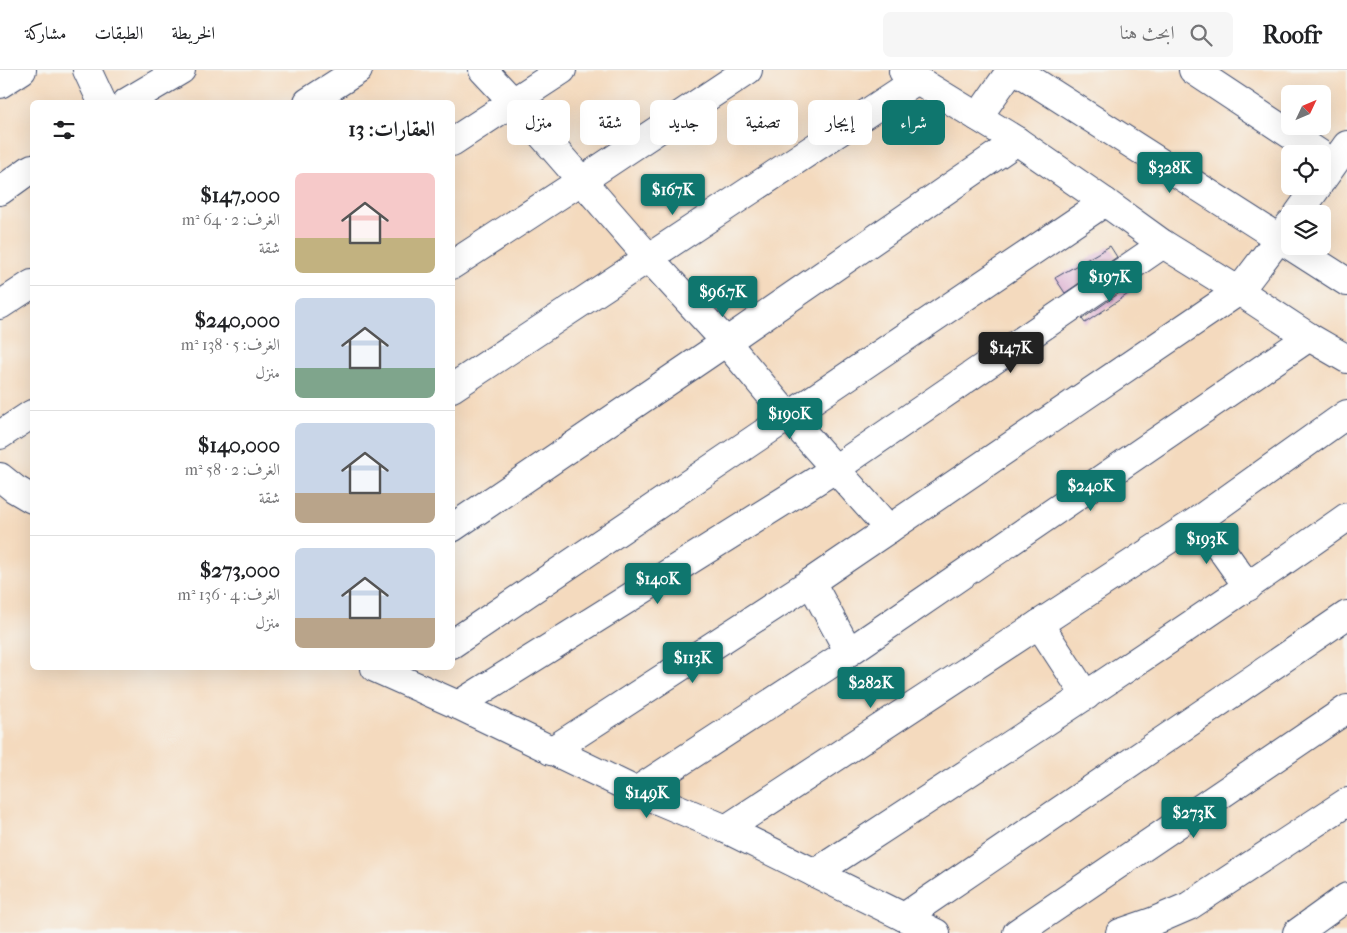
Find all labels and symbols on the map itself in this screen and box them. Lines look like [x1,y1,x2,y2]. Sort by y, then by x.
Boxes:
north arrow [1281,85,1331,135]
pin: $328K [1135,152,1205,194]
pin: $167K [638,174,708,216]
pin: $197K [1075,260,1145,303]
pin: $96.7K [682,276,764,318]
pin: $147K [976,332,1046,374]
pin: $190K [755,398,825,440]
pin: $240K [1056,470,1126,512]
pin: $193K [1172,522,1242,565]
pin: $140K [623,562,693,605]
pin: $113K [658,642,728,684]
pin: $282K [836,666,906,709]
pin: $149K [612,776,682,819]
pin: $273K [1159,796,1229,839]

